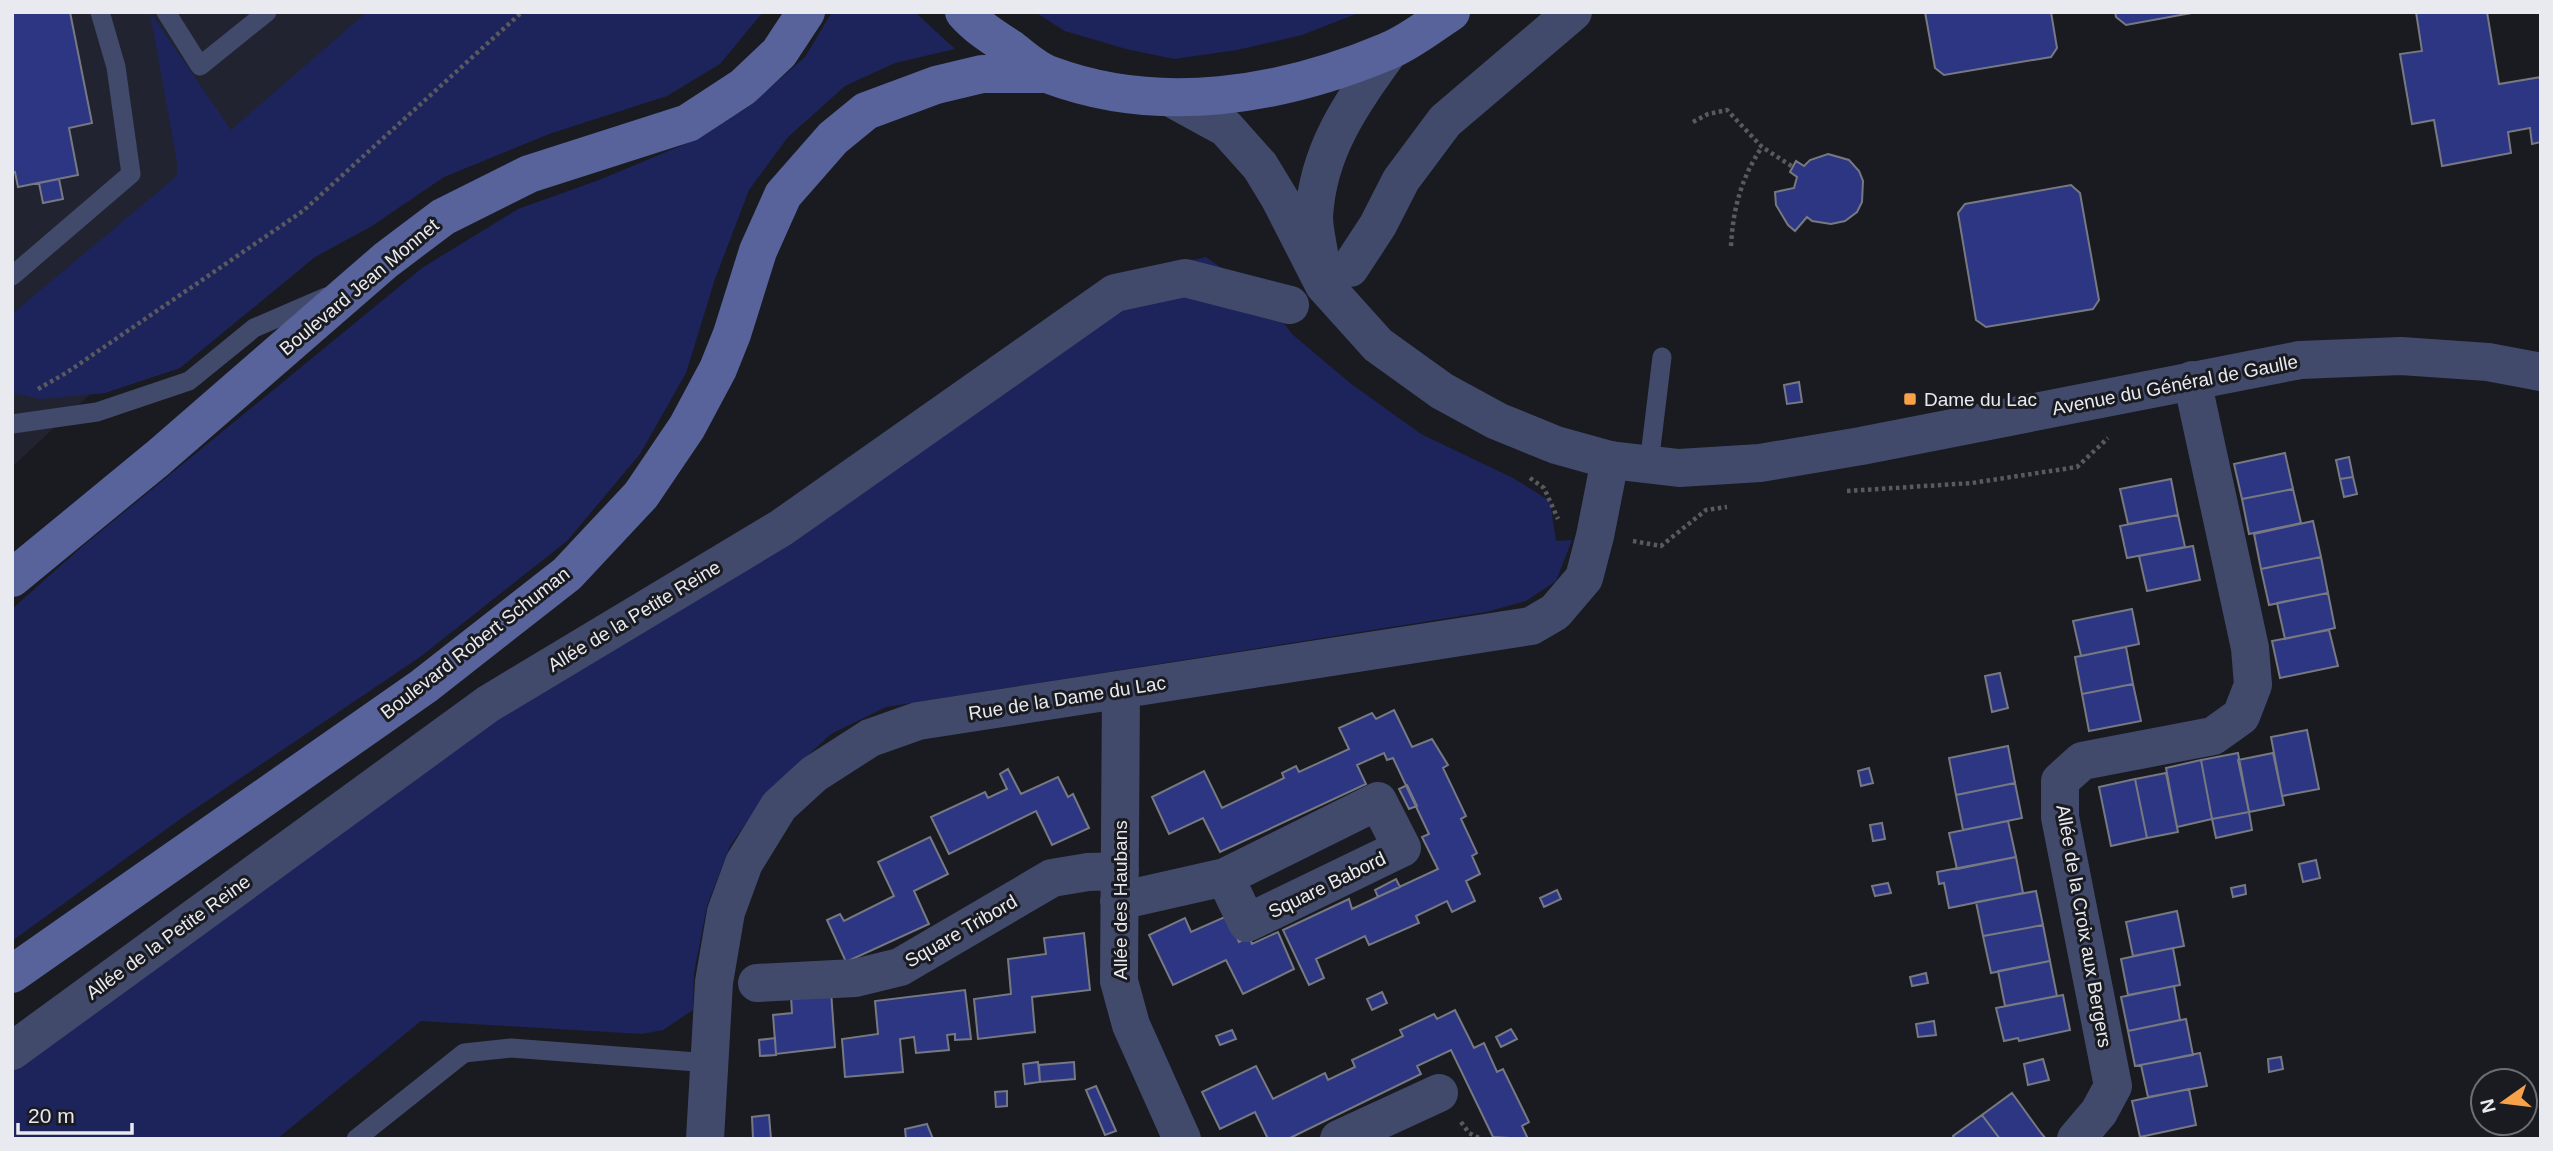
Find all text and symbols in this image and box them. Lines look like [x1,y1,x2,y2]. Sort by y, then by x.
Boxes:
street label: Boulevard Jean Monnet [275,214,443,360]
street label: Avenue du Général de Gaulle [2050,351,2300,419]
place label: Dame du Lac [1924,389,2037,410]
marker: Dame du Lac [1902,391,1918,407]
street label: Allée de la Petite Reine [544,556,724,676]
street label: Boulevard Robert Schuman [377,563,573,723]
street label: Rue de la Dame du Lac [967,672,1167,724]
street label: Allée de la Croix aux Bergers [2052,803,2116,1049]
street label: Allée des Haubans [1110,820,1131,980]
street label: Square Babord [1265,848,1389,922]
street label: Allée de la Petite Reine [82,870,254,1004]
street label: Square Tribord [901,890,1021,972]
north arrow [2469,1067,2539,1137]
scale bar [18,1092,131,1136]
text: N [2476,1097,2500,1115]
text: 20 m [28,1104,75,1127]

